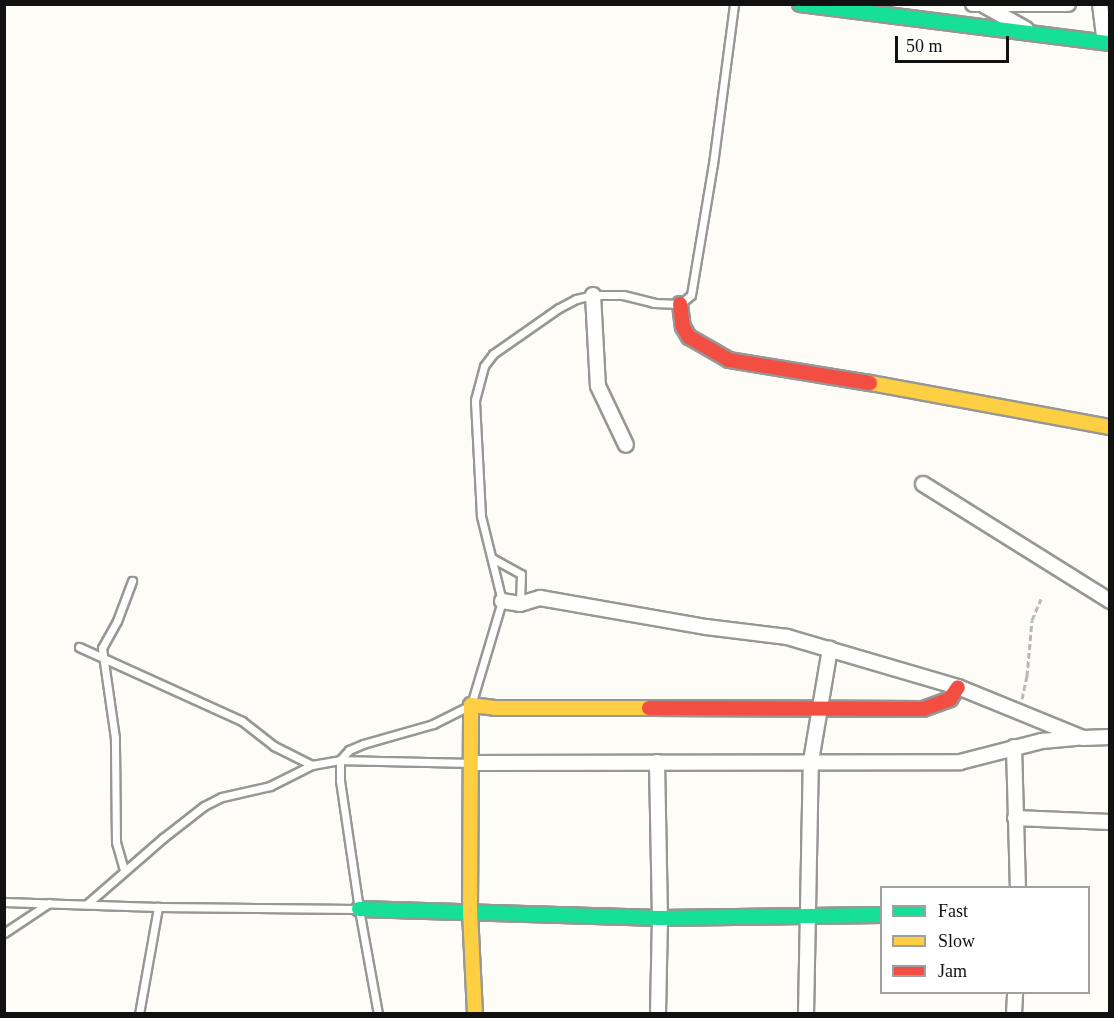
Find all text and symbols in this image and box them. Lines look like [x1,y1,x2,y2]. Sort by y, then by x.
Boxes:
scale bar [898,24,1012,62]
text: 50 m [906,36,943,56]
legend [880,886,1090,994]
text: Fast [938,901,968,921]
text: Slow [938,931,975,951]
text: Jam [938,961,967,981]

